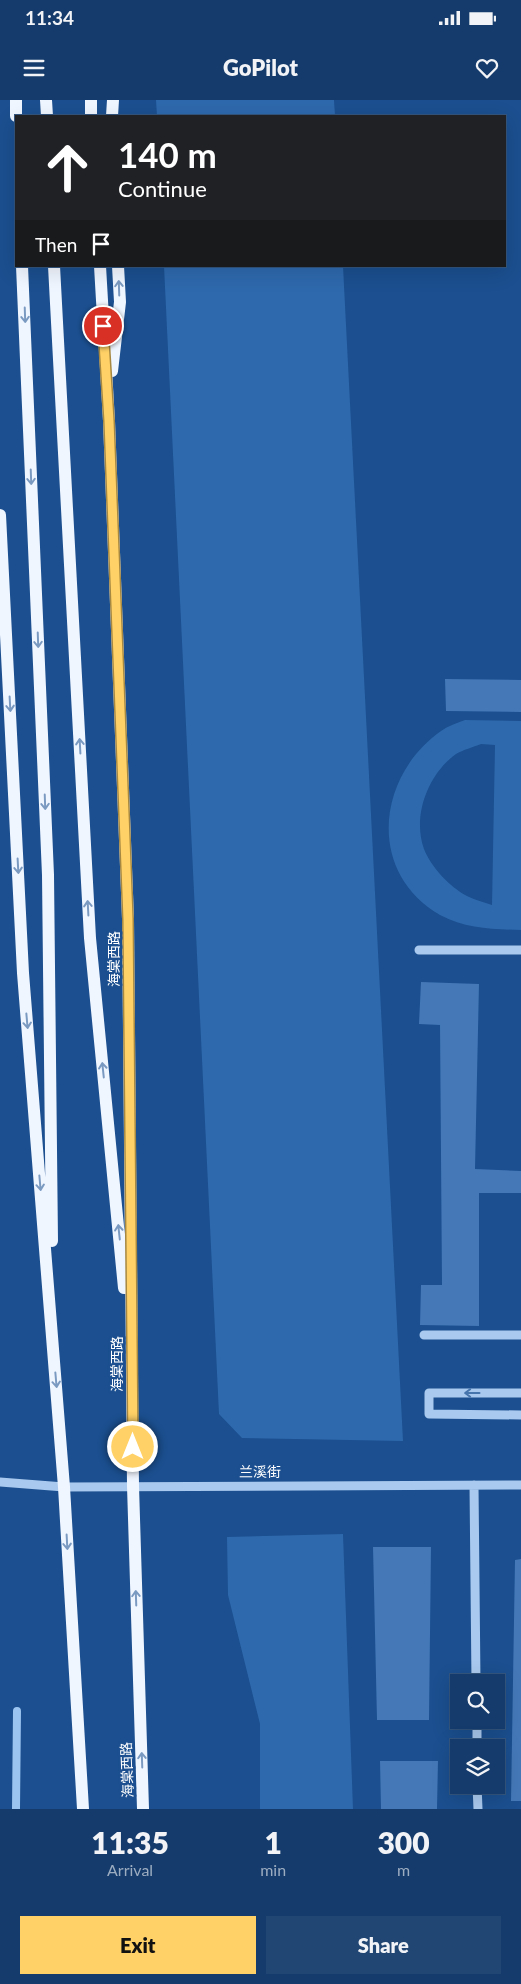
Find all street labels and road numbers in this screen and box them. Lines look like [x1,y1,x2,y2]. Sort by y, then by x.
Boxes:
street label: 海棠西路 [105,931,122,987]
street label: 海棠西路 [108,1336,125,1392]
street label: 兰溪街 [239,1463,281,1480]
street label: 海棠西路 [117,1742,136,1798]

